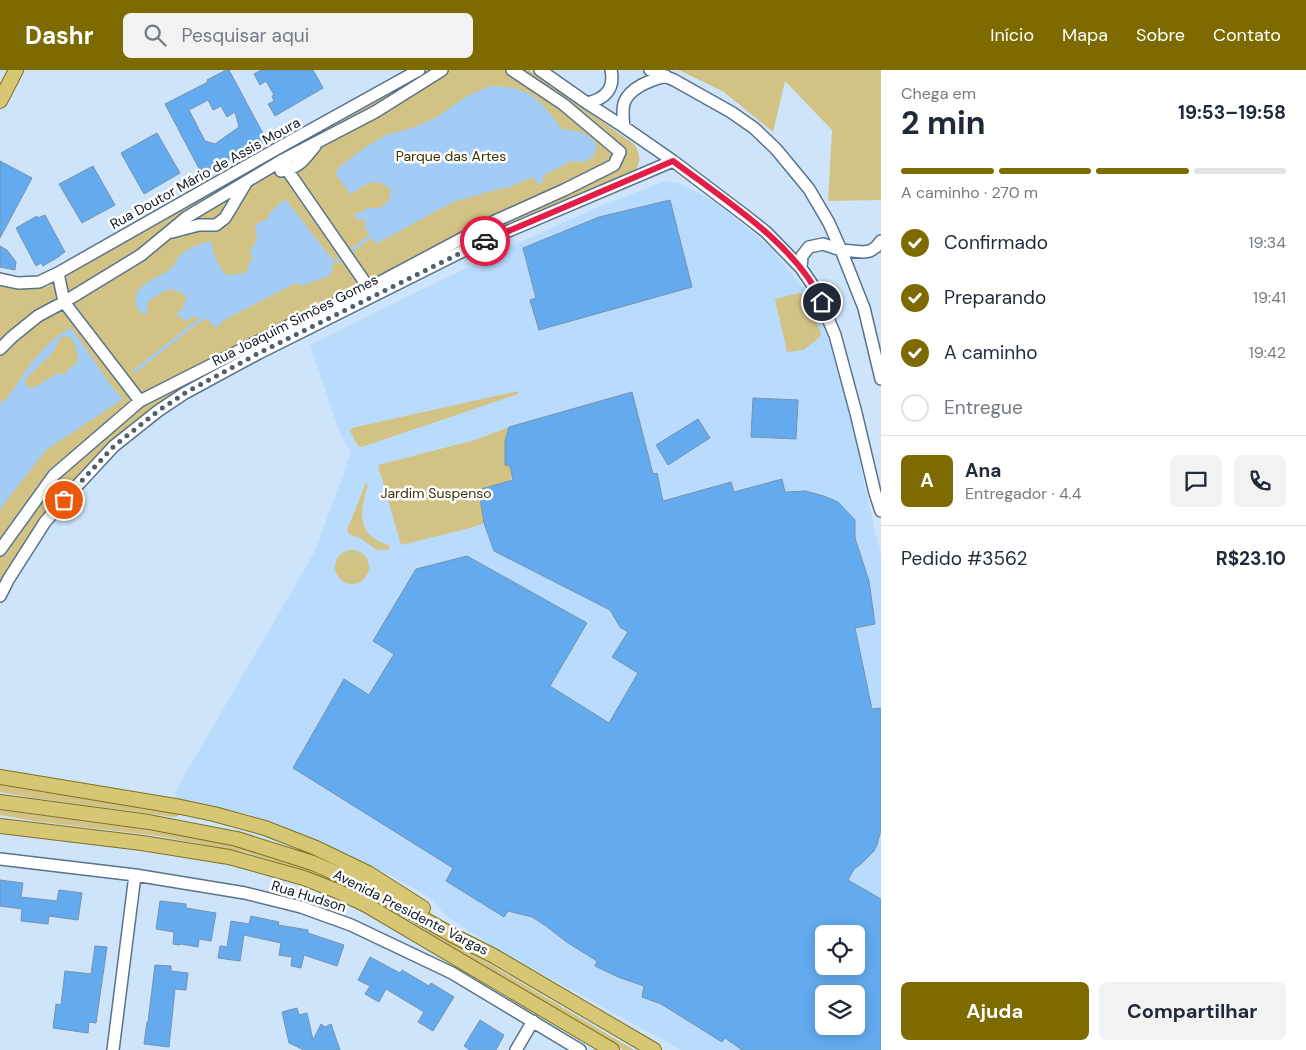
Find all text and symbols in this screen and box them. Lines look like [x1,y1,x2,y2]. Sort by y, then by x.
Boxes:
search box [123,13,473,58]
text: Dashr [25,20,93,51]
icon: search [141,21,169,49]
text: Pesquisar aqui [181,23,309,48]
text: Início [990,23,1034,47]
text: Mapa [1062,23,1108,47]
text: Sobre [1136,23,1185,47]
text: Contato [1213,23,1281,47]
text: Chega em [901,83,976,104]
text: 19:53–19:58 [1178,100,1286,125]
text: 2 min [901,102,986,144]
street label: Rua Doutor Mário de Assis Moura [107,113,303,233]
park label: Parque das Artes [396,147,506,165]
text: A caminho · 270 m [901,182,1038,203]
courier [460,216,510,266]
icon: car [471,227,499,255]
icon: check [901,229,929,257]
text: Confirmado [944,230,1048,255]
text: 19:34 [1249,232,1286,253]
street label: Rua Joaquim Simões Gomes [209,270,381,370]
pin [801,281,843,323]
icon: check [901,284,929,312]
text: Preparando [944,285,1046,310]
text: 19:41 [1253,287,1286,308]
icon: home [808,288,836,316]
icon: check [901,339,929,367]
text: A caminho [944,340,1037,365]
text: 19:42 [1249,342,1286,363]
text: Entregue [944,395,1023,420]
button: chat [1170,455,1222,507]
button: phone [1234,455,1286,507]
text: Ana [965,458,1001,483]
text: A [920,468,934,493]
pin [43,479,85,521]
text: Entregador · 4.4 [965,483,1082,504]
park label: Jardim Suspenso [380,484,492,502]
icon: bag [50,486,78,514]
text: Pedido #3562 [901,546,1027,571]
text: R$23.10 [1216,546,1286,571]
street label: Avenida Presidente Vargas [330,865,492,959]
street label: Rua Hudson [269,876,349,916]
map controls [815,925,865,1035]
button: locate [815,925,865,975]
button: Ajuda [901,982,1089,1040]
button: Compartilhar [1099,982,1286,1040]
button: layers [815,985,865,1035]

